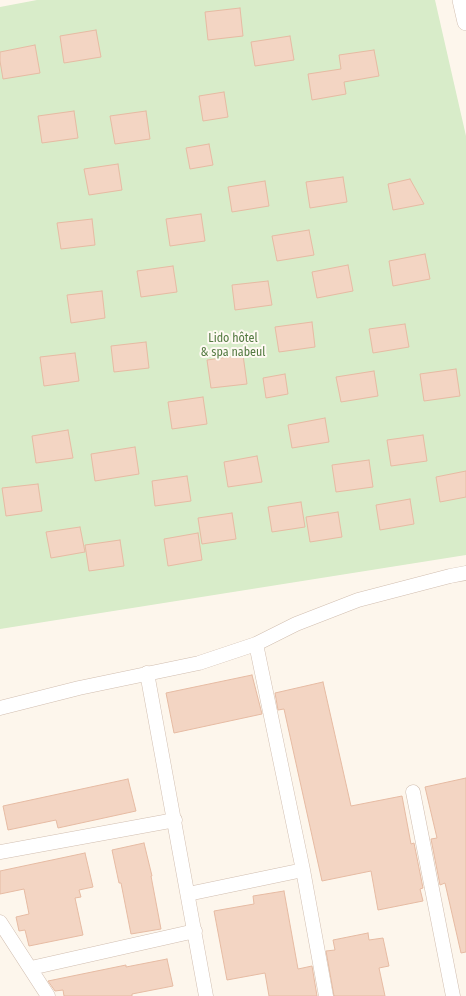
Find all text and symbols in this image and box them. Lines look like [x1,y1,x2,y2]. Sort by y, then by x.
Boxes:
park label: Lido hôtel & spa nabeul [201,332,265,360]

